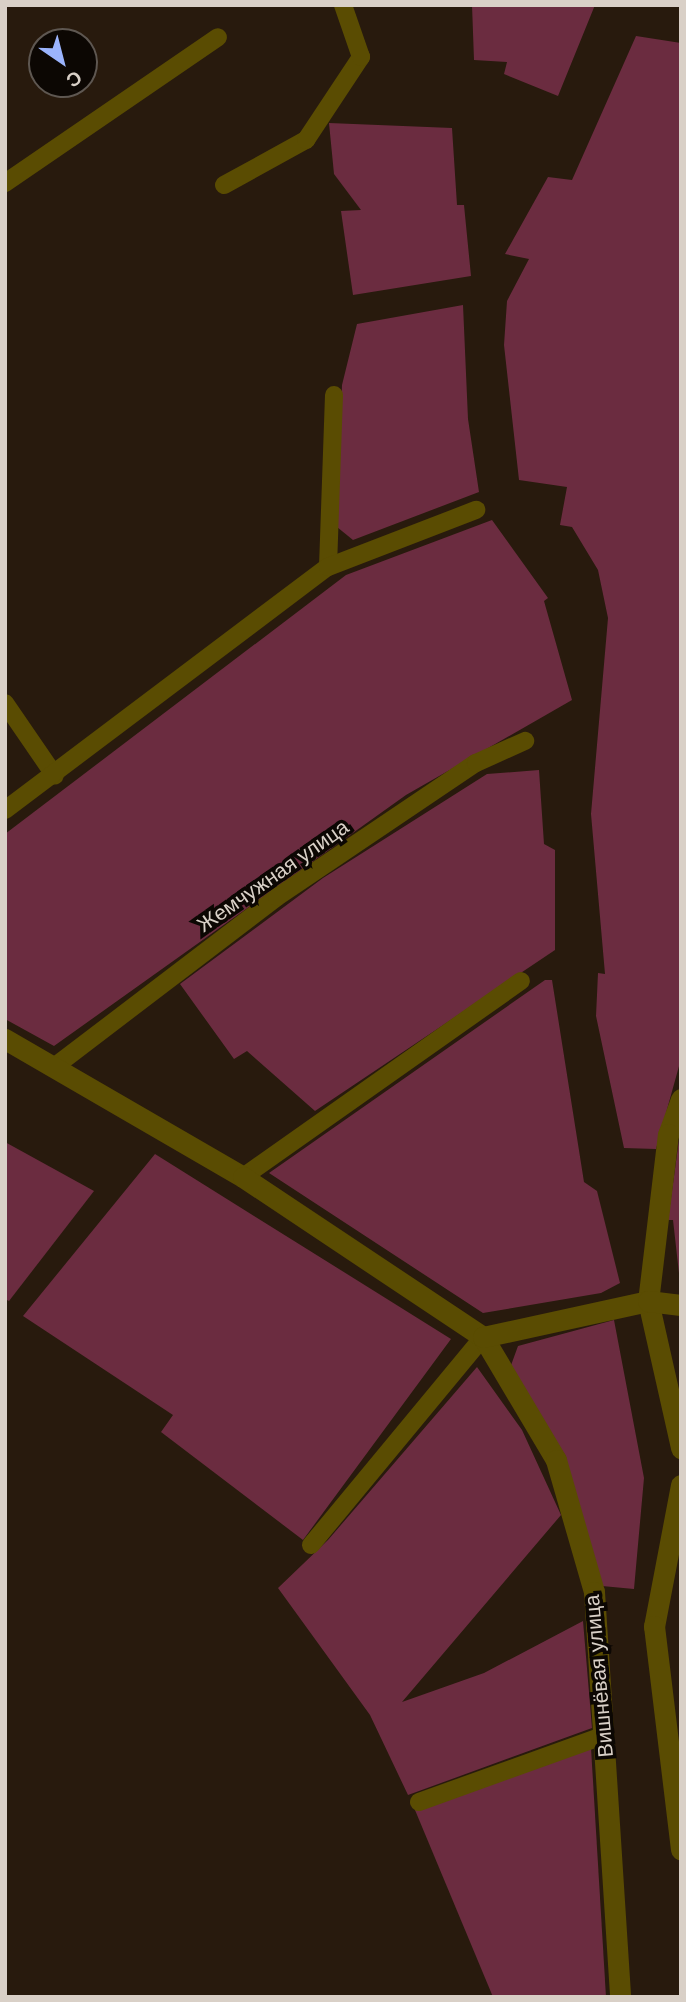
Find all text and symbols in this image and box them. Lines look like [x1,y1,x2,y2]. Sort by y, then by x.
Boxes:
north arrow [28,28,98,98]
text: С [63,66,86,92]
street label: Жемчужная улица [192,814,354,938]
street label: Вишнёвая улица [579,1594,619,1758]

